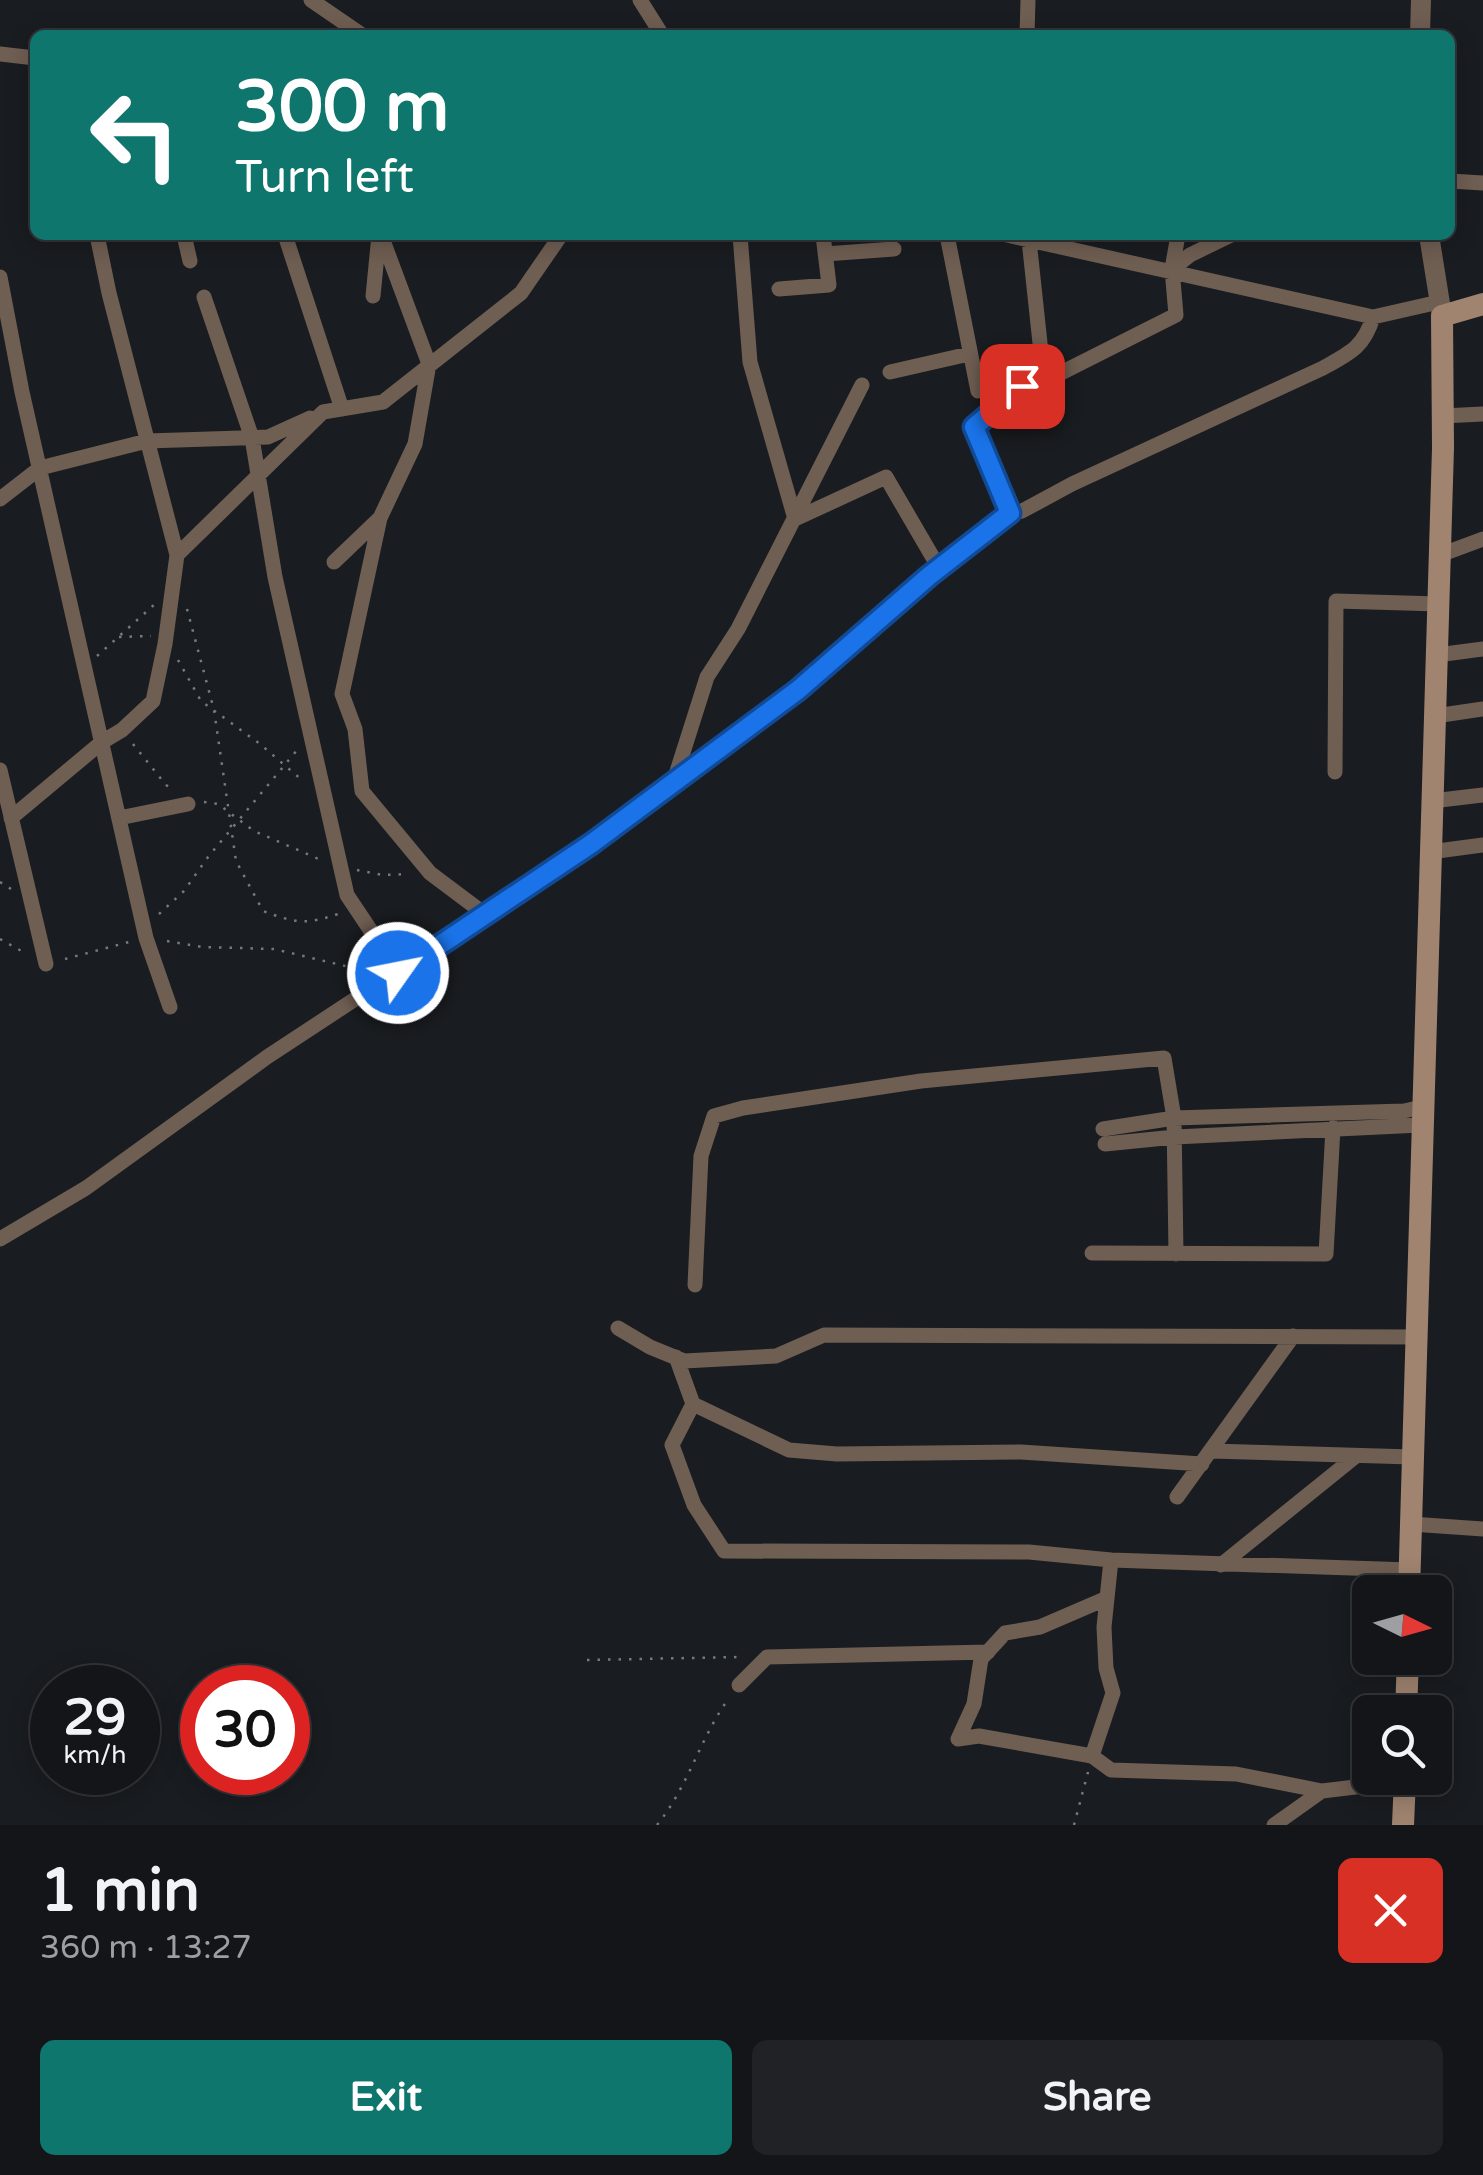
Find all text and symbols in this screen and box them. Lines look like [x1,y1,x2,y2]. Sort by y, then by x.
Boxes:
text: 300 m [235,66,449,150]
icon: left [70,70,200,200]
text: Turn left [235,151,414,205]
pin [980,344,1065,429]
icon: arrive [995,359,1050,414]
position arrow [346,921,450,1025]
north arrow [1352,1575,1452,1675]
map controls [1352,1575,1452,1795]
speed limit sign: 30 [180,1665,310,1795]
text: 29 [64,1688,126,1748]
button: search [1352,1695,1452,1795]
text: km/h [64,1740,126,1770]
text: 1 min [40,1855,200,1927]
button: close [1338,1858,1443,1963]
text: 360 m · 13:27 [40,1929,252,1967]
button: Exit [40,2040,732,2155]
button: Share [752,2040,1443,2155]

